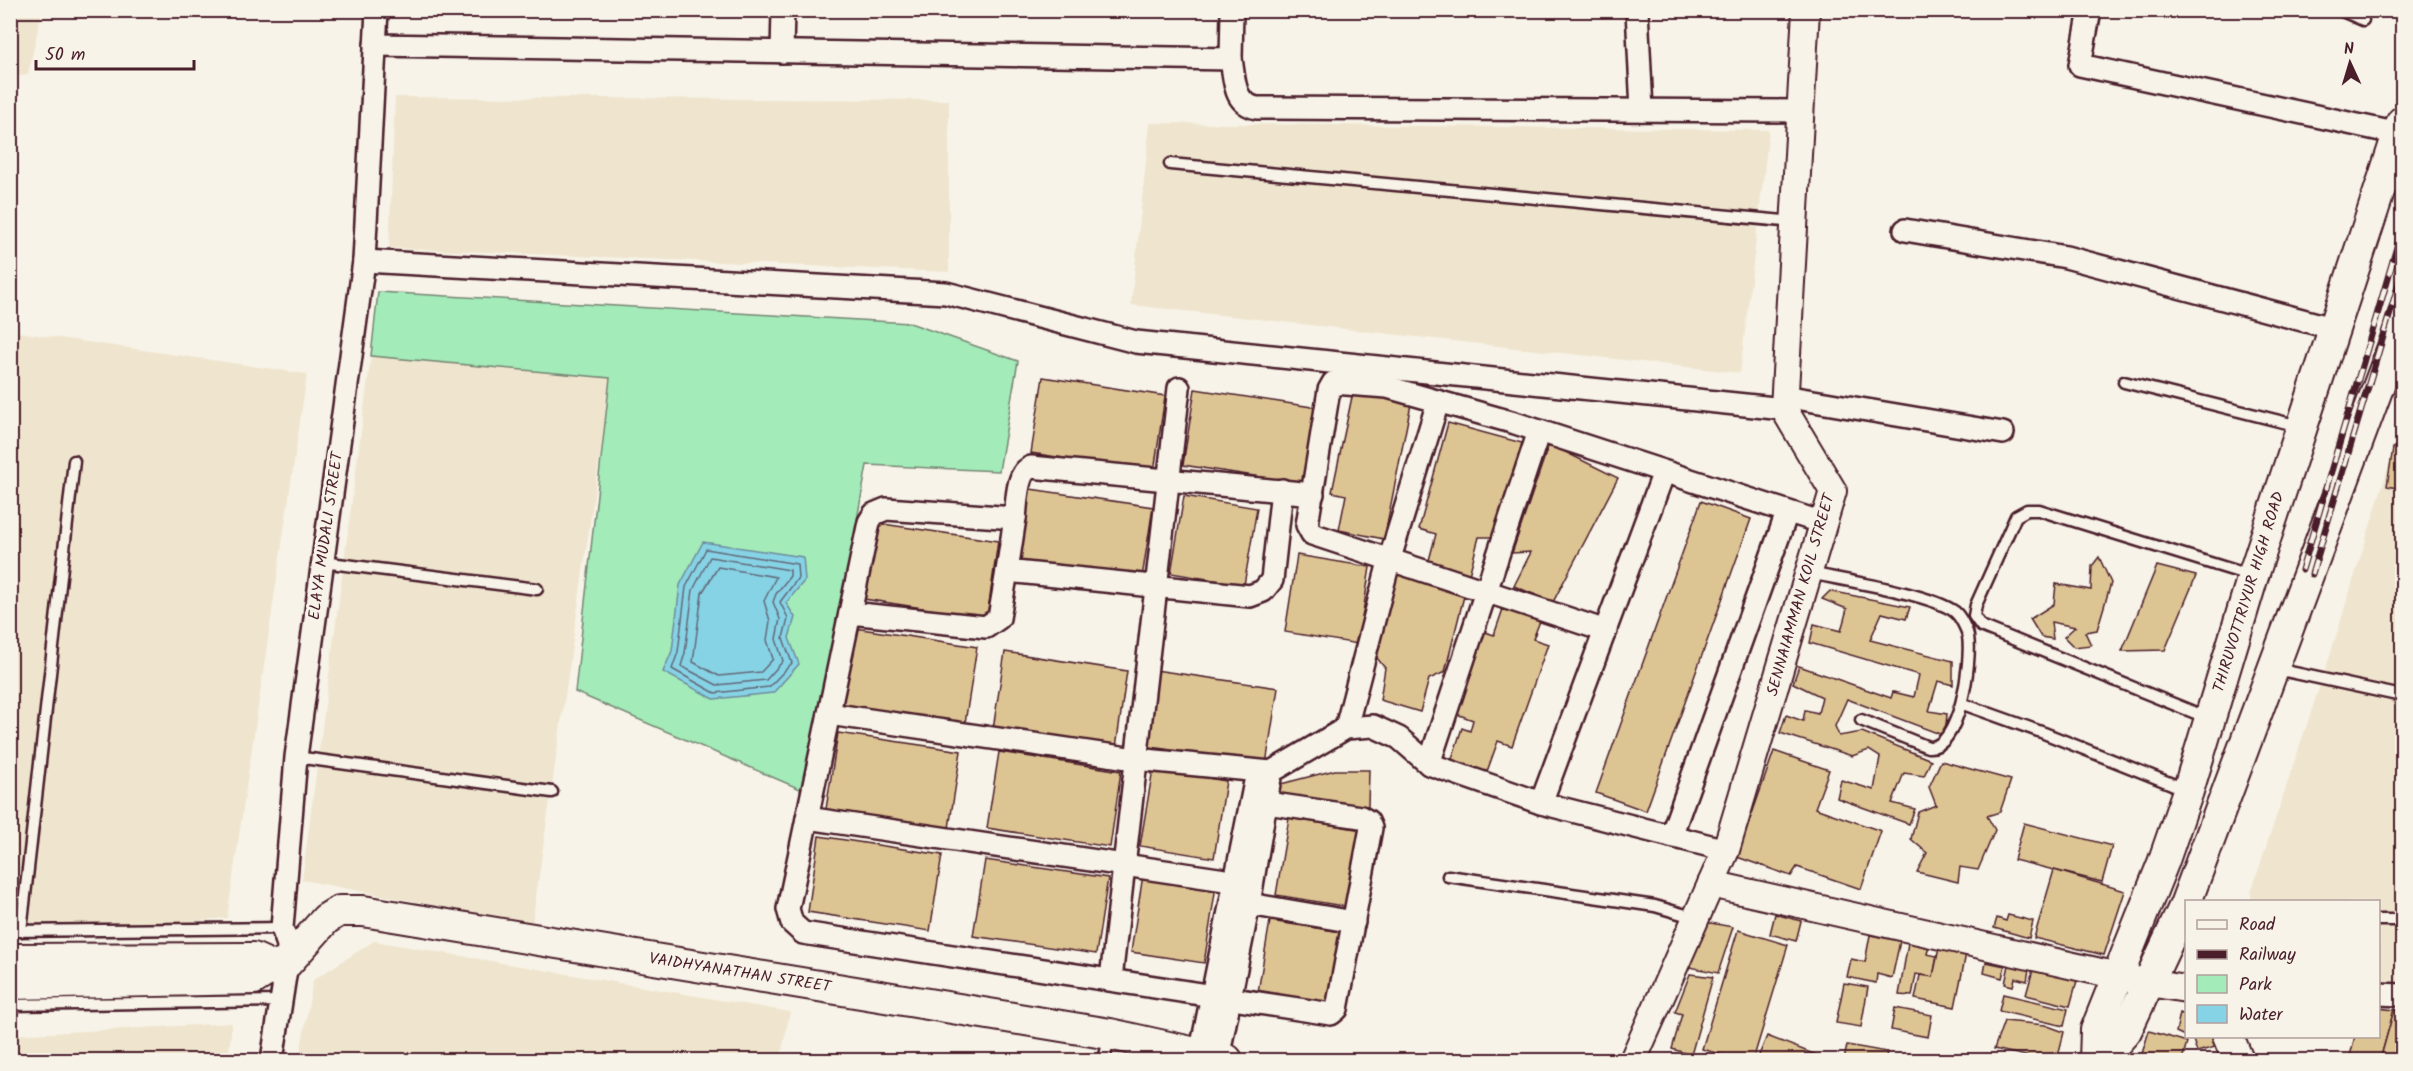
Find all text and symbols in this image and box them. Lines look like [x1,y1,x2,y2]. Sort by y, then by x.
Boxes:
scale bar [36,33,194,71]
north arrow [2320,33,2380,93]
text: N [2343,37,2355,62]
text: 50 m [45,41,85,70]
street label: ELAYA MUDALI STREET [302,449,350,622]
street label: THIRUVOTTRIYUR HIGH ROAD [2206,488,2292,696]
street label: SENNAIAMMAN KOIL STREET [1760,490,1842,699]
legend [2185,900,2380,1038]
text: Road [2239,911,2276,940]
text: Railway [2239,941,2296,970]
street label: VAIDHYANATHAN STREET [647,946,834,1000]
text: Park [2239,971,2272,1000]
text: Water [2239,1001,2284,1030]

